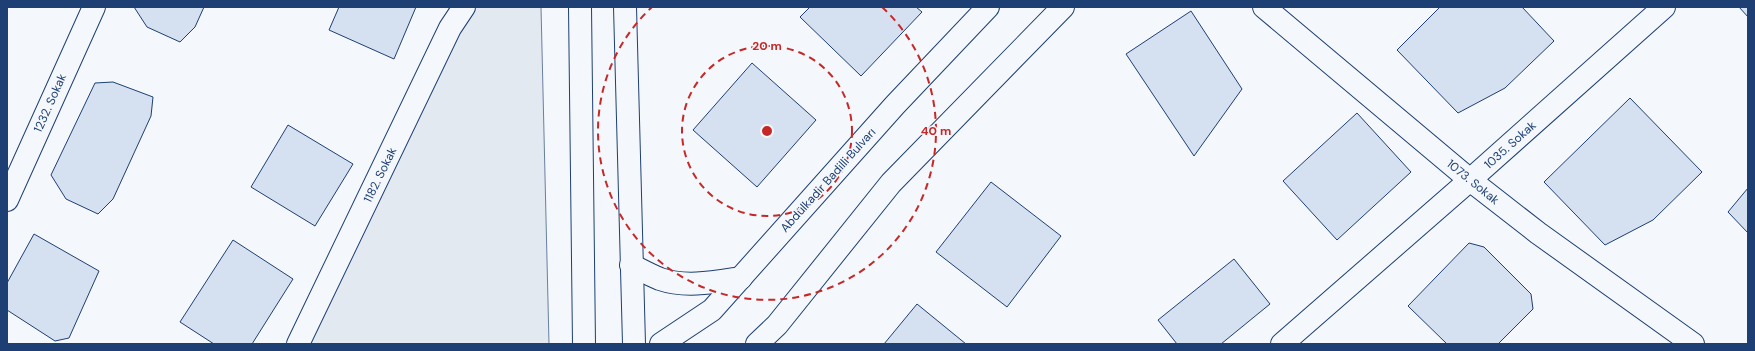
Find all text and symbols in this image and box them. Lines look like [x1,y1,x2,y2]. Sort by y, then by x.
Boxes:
text: 20 m [752,38,782,54]
street label: 1232. Sokak [30,71,70,135]
street label: 1035. Sokak [1481,117,1539,173]
text: 40 m [921,123,951,139]
centre of rings [760,124,774,138]
street label: Abdülkadir Badilli Bulvarı [777,124,879,236]
street label: 1182. Sokak [360,145,400,205]
street label: 1073. Sokak [1443,156,1503,208]

